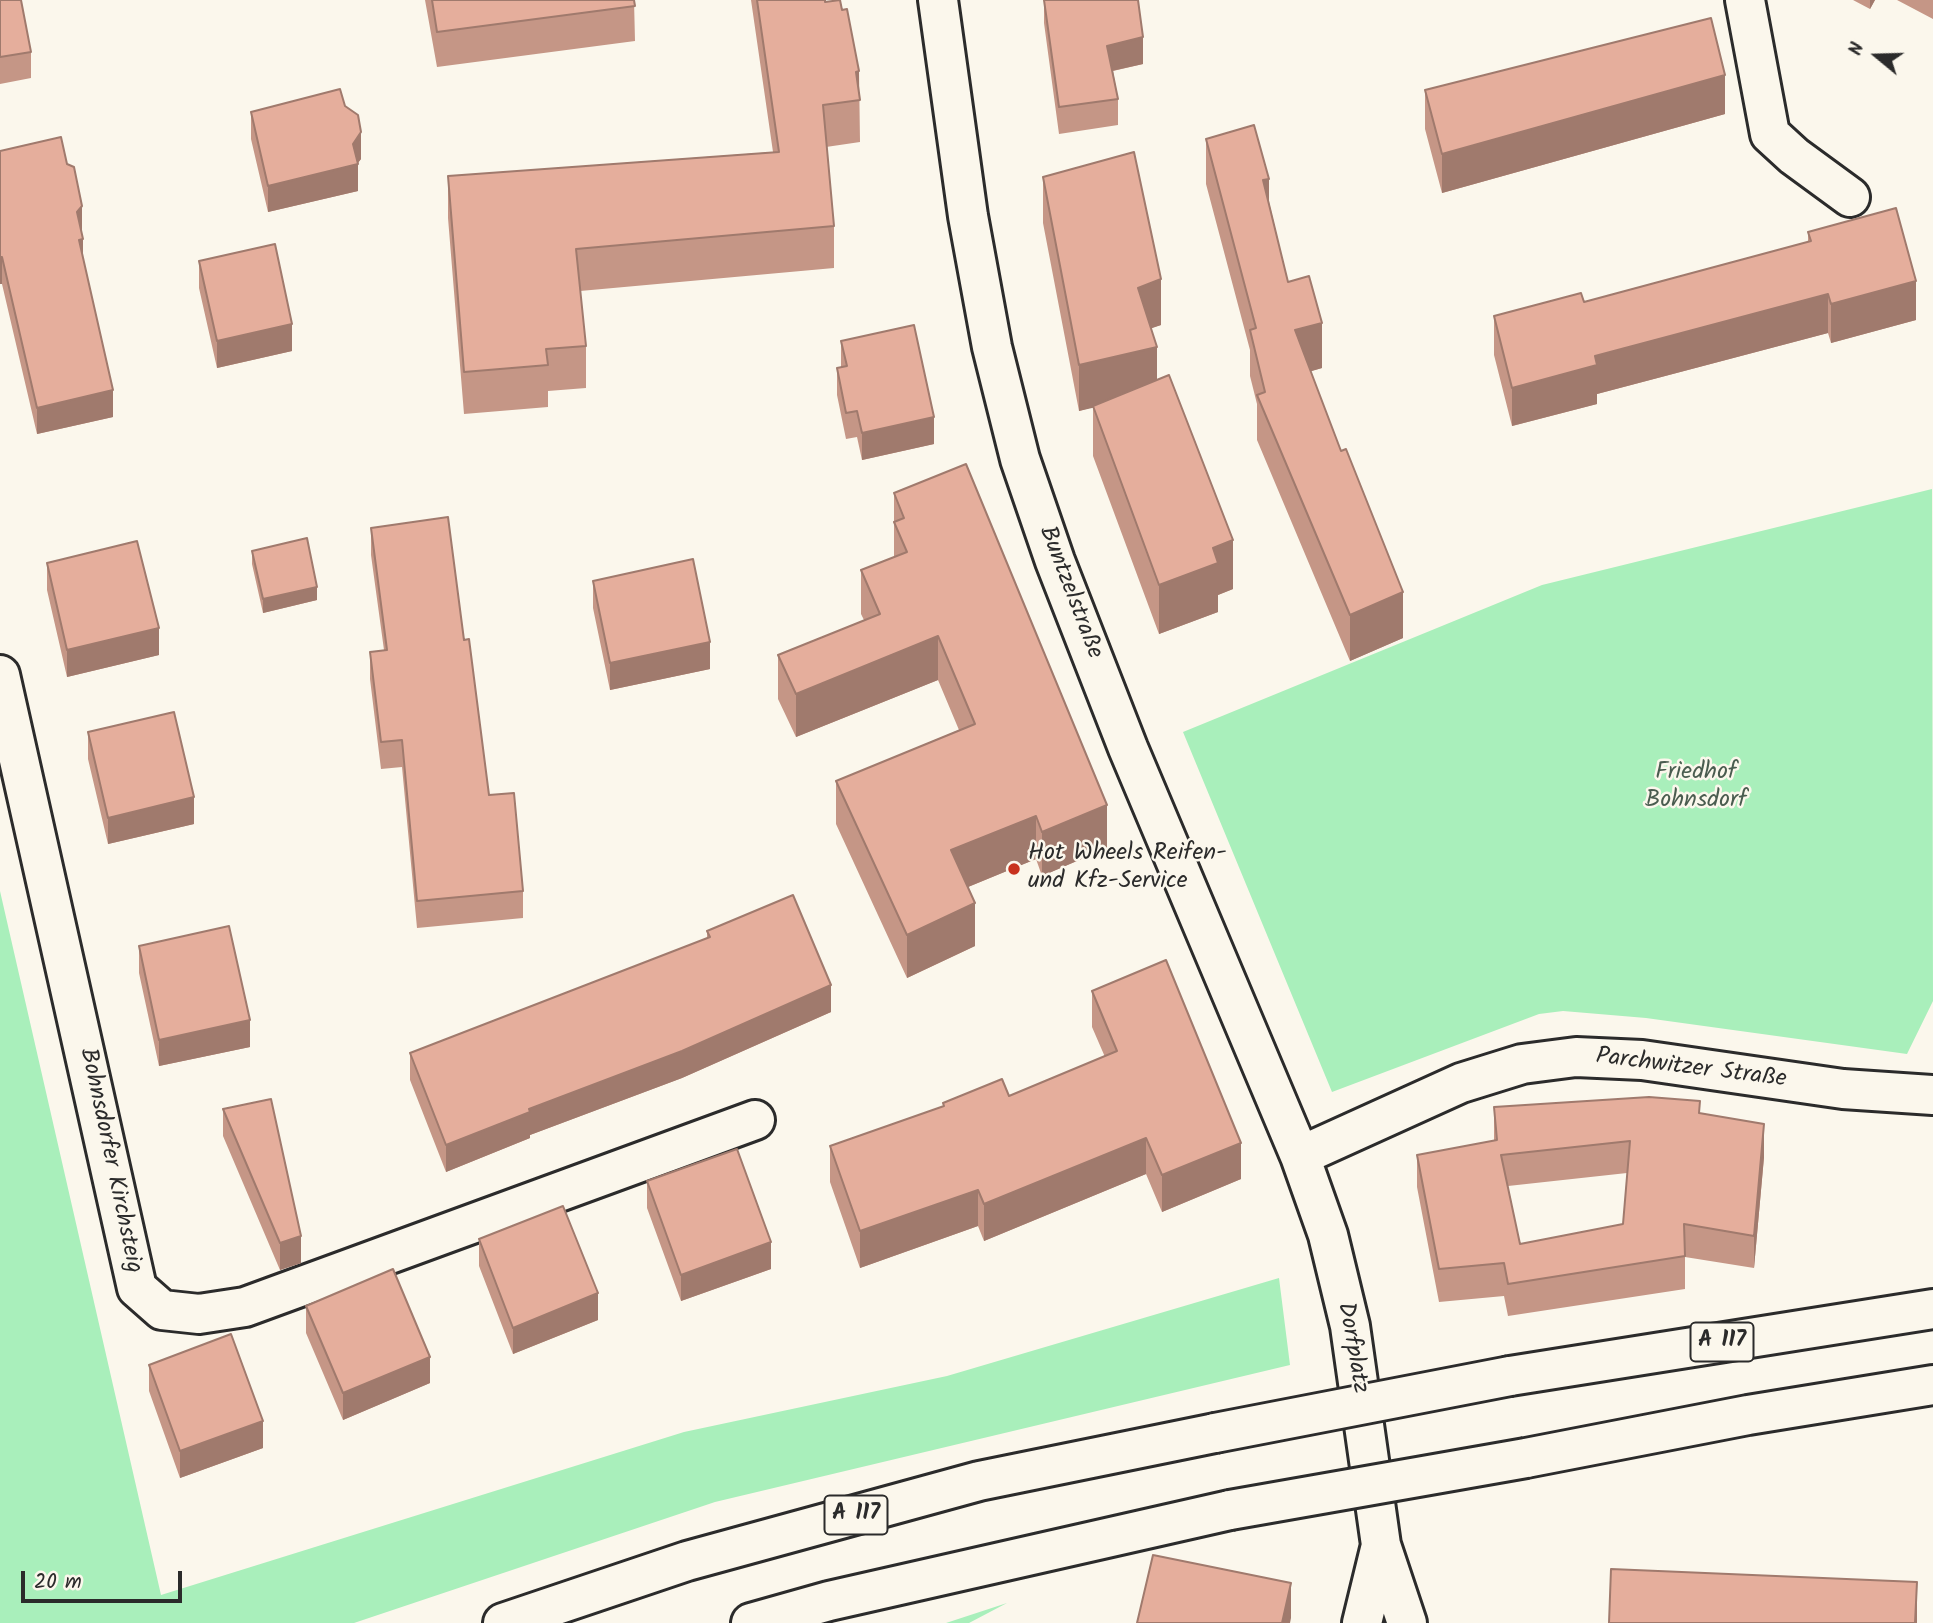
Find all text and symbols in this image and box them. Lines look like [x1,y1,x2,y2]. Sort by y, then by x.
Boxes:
north arrow [1842,21,1912,91]
text: N [1841,39,1873,60]
street label: Buntzelstraße [1031,523,1107,663]
park label: Friedhof Bohnsdorf [1645,760,1747,816]
place label: Hot Wheels Reifen- und Kfz-Service [1028,841,1227,897]
marker: Hot Wheels Reifen- und Kfz-Service [1006,861,1022,877]
street label: Parchwitzer Straße [1594,1044,1788,1096]
street label: Bohnsdorfer Kirchsteig [71,1046,147,1276]
street label: Dorfplatz [1329,1300,1373,1396]
road number: A 117 [1690,1322,1754,1362]
road number: A 117 [824,1496,888,1534]
scale bar [24,1556,186,1600]
text: 20 m [34,1566,82,1599]

